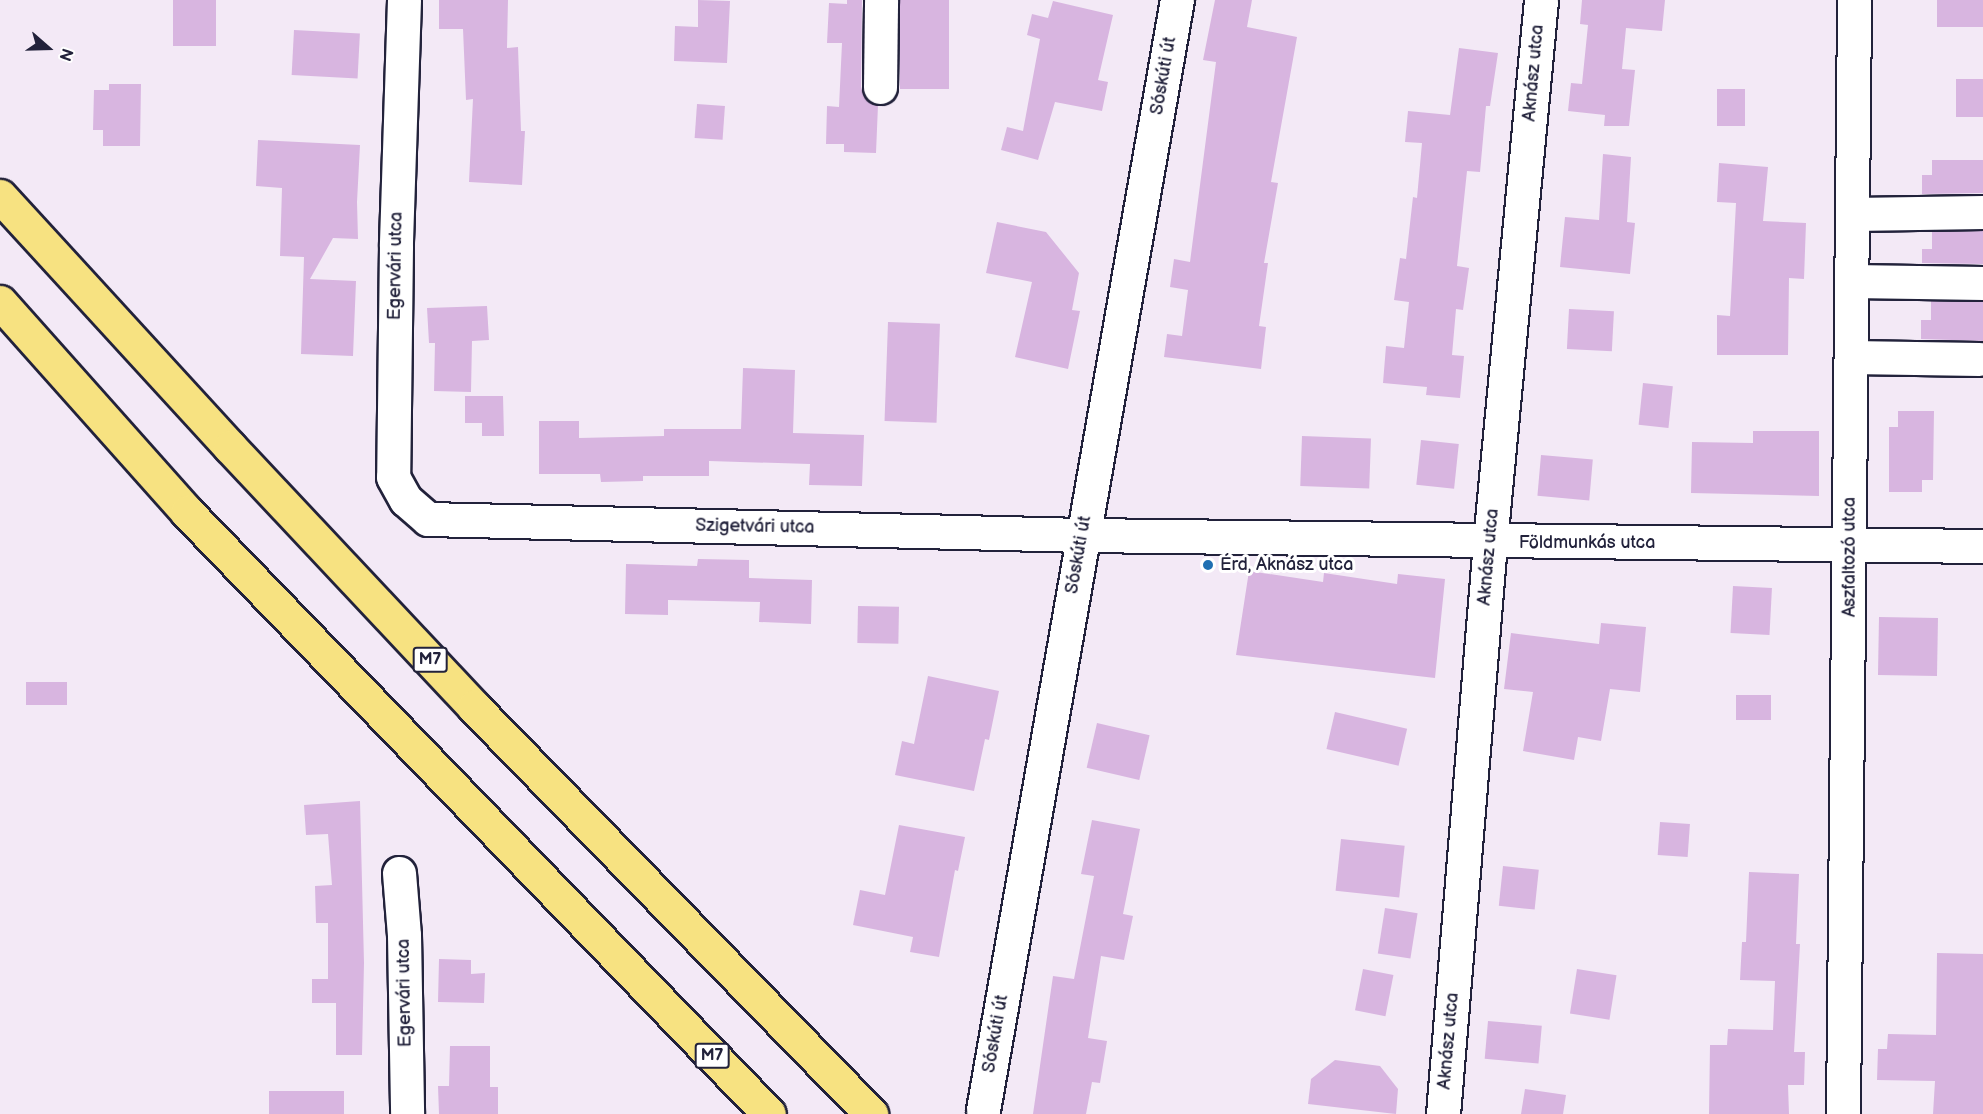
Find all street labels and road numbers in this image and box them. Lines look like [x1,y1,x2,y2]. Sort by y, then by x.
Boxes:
street label: Aknász utca [1519,24,1549,122]
street label: Sóskúti út [1147,35,1181,117]
street label: Egervári utca [384,212,408,320]
street label: Aszfaltozó utca [1839,497,1861,617]
street label: Aknász utca [1474,508,1504,606]
street label: Sóskúti út [1062,514,1096,596]
street label: Szigetvári utca [695,515,815,539]
street label: Földmunkás utca [1519,532,1655,554]
road number: M7 [412,647,448,673]
street label: Egervári utca [393,939,417,1047]
street label: Aknász utca [1434,992,1464,1090]
street label: Sóskúti út [979,993,1013,1075]
road number: M7 [694,1043,730,1069]

